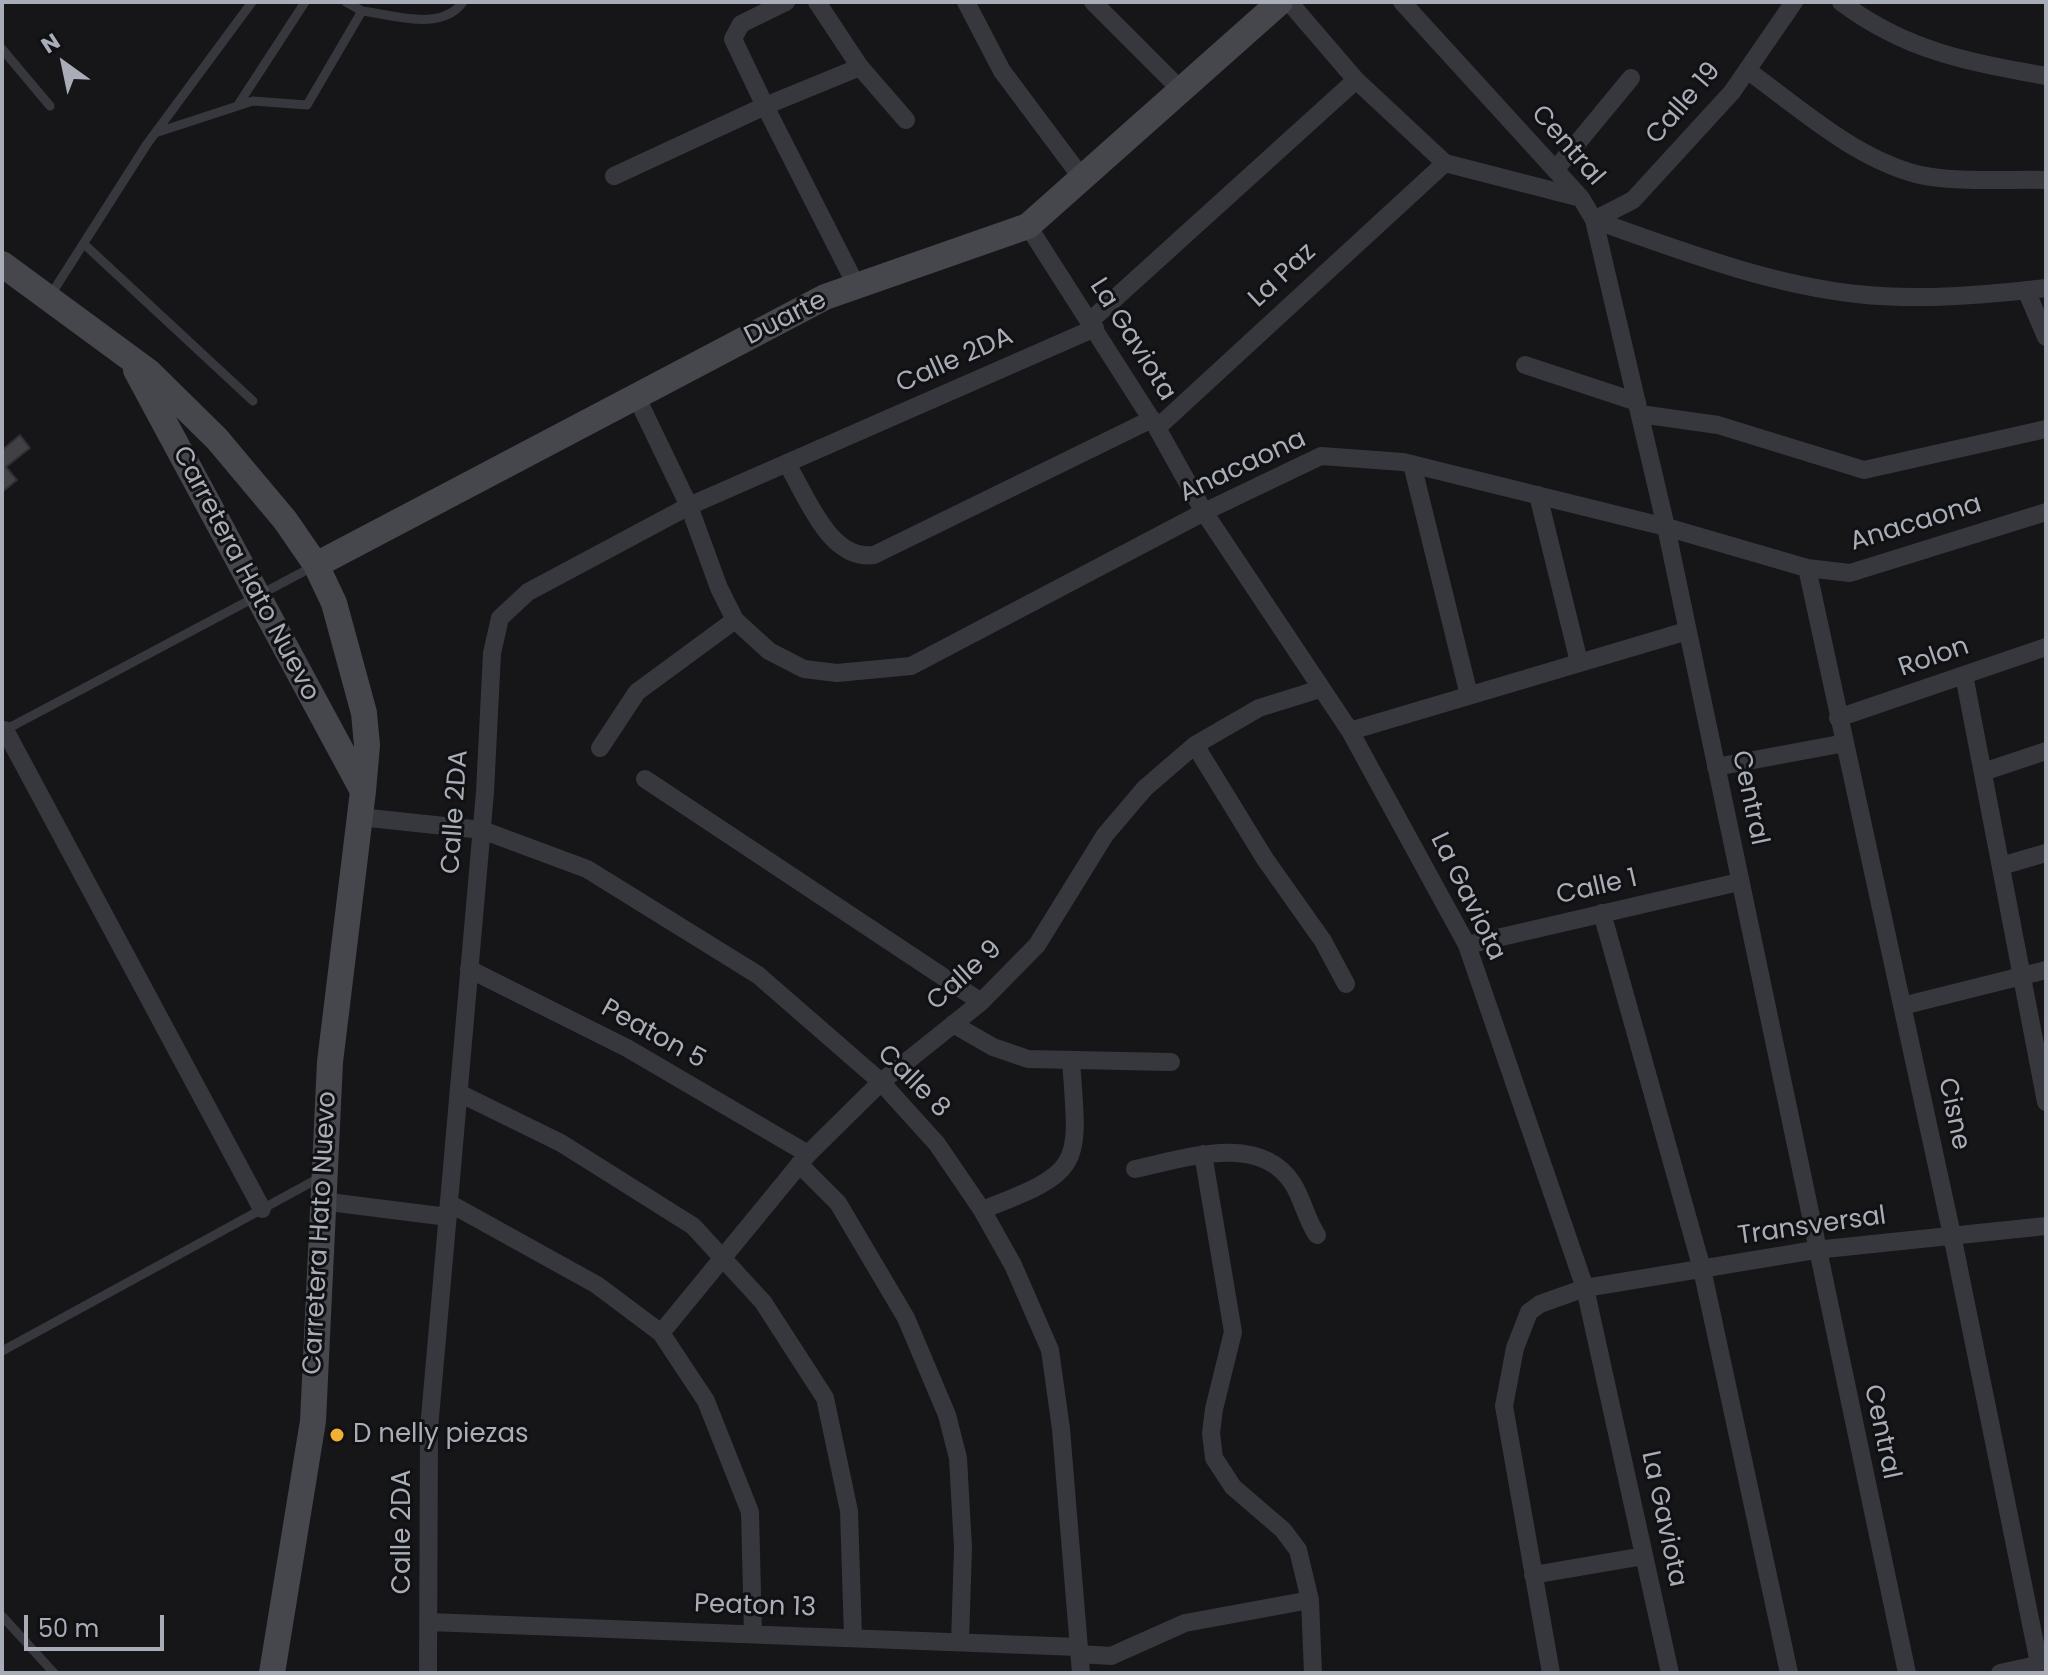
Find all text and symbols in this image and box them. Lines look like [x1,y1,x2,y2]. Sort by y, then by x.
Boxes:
north arrow [24,24,104,104]
text: N [35,26,66,61]
street label: Calle 19 [1640,57,1728,151]
street label: Central [1524,100,1610,192]
street label: La Paz [1243,237,1323,315]
street label: La Gaviota [1082,273,1182,407]
street label: Duarte [740,285,832,353]
street label: Calle 2DA [892,321,1018,401]
street label: Anacaona [1175,424,1311,510]
street label: Carretera Hato Nuevo [165,441,325,707]
street label: Anacaona [1846,489,1986,559]
street label: Rolon [1895,632,1973,684]
street label: Central [1724,748,1774,848]
street label: Calle 2DA [436,749,476,875]
street label: La Gaviota [1423,828,1511,966]
street label: Calle 1 [1554,864,1640,912]
street label: Calle 9 [921,934,1009,1018]
street label: Peaton 5 [595,994,711,1076]
street label: Calle 8 [870,1039,956,1125]
street label: Cisne [1930,1075,1976,1153]
street label: Carretera Hato Nuevo [298,1090,344,1376]
street label: Transversal [1736,1201,1888,1253]
street label: Central [1856,1382,1906,1482]
place label: D nelly piezas [353,1419,529,1451]
marker: D nelly piezas [328,1426,346,1444]
street label: La Gaviota [1633,1448,1693,1590]
street label: Calle 2DA [387,1470,419,1594]
street label: Peaton 13 [693,1589,817,1625]
scale bar [28,1599,168,1649]
text: 50 m [38,1612,99,1645]

